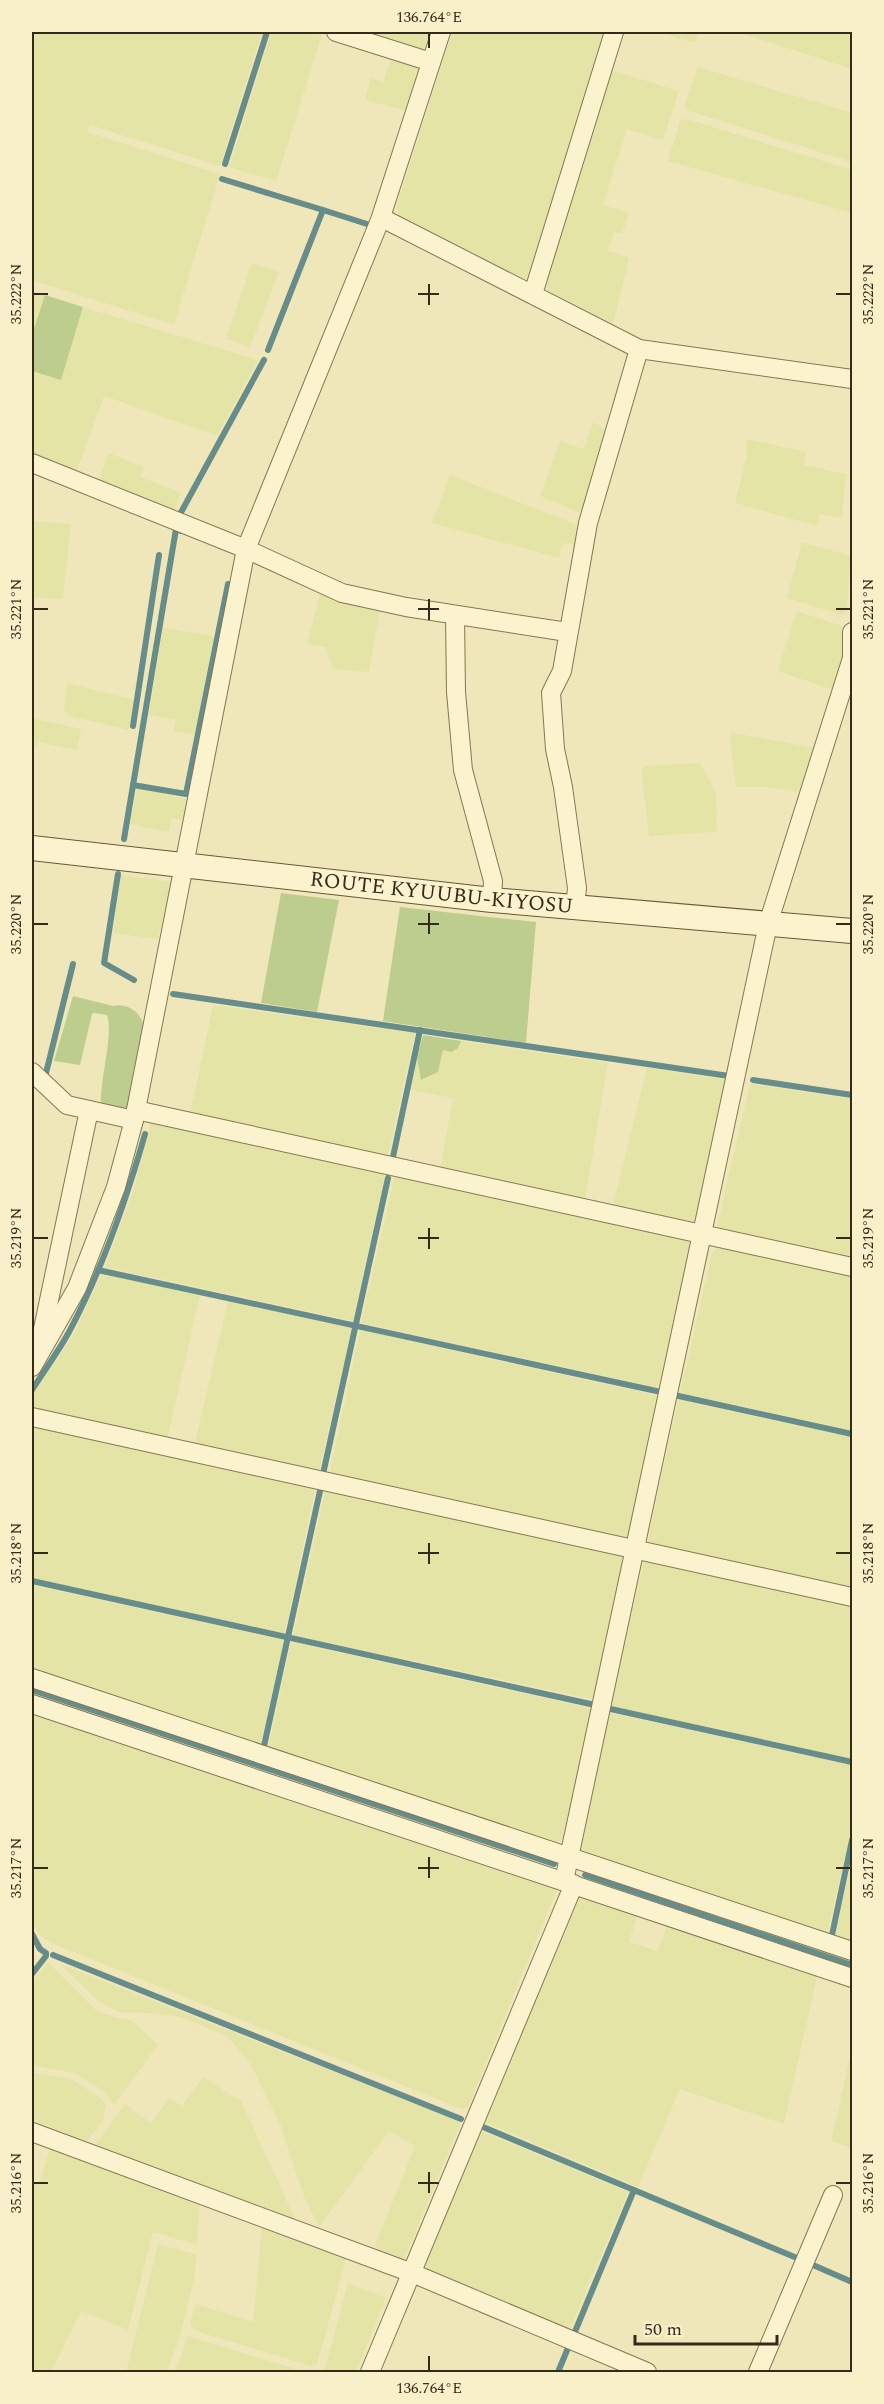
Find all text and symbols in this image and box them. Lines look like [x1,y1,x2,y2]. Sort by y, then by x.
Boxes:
text: 136.764°E [396,6,462,29]
text: 35.222°N [5,264,28,324]
text: 35.222°N [857,264,880,324]
text: 35.221°N [5,579,28,639]
text: 35.221°N [857,579,880,639]
street label: ROUTE KYUUBU-KIYOSU [308,864,574,923]
text: 35.220°N [5,894,28,954]
text: 35.220°N [857,894,880,954]
text: 35.219°N [5,1208,28,1268]
text: 35.219°N [857,1208,880,1268]
text: 35.218°N [5,1523,28,1583]
text: 35.218°N [857,1523,880,1583]
text: 35.217°N [5,1838,28,1898]
text: 35.217°N [857,1838,880,1898]
text: 35.216°N [5,2153,28,2213]
text: 35.216°N [857,2153,880,2213]
scale bar [635,2308,778,2346]
text: 50 m [644,2316,682,2343]
text: 136.764°E [396,2377,462,2400]

